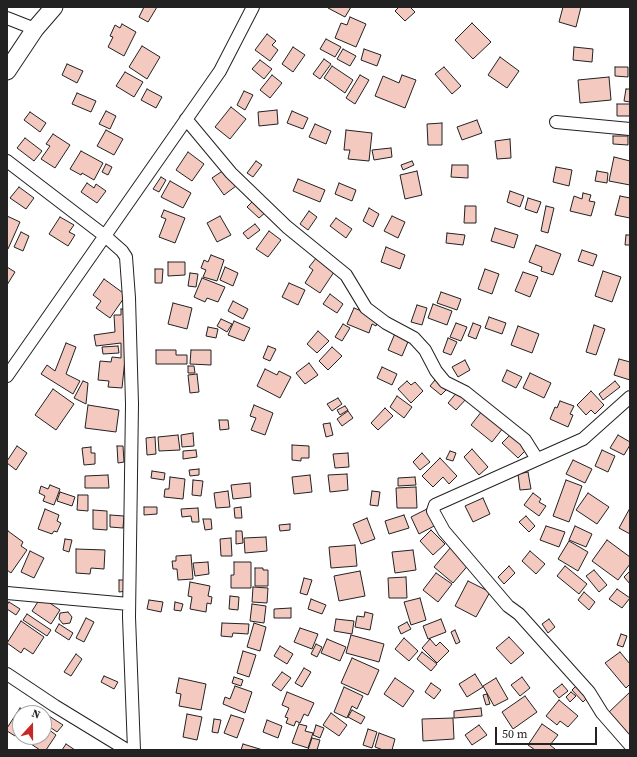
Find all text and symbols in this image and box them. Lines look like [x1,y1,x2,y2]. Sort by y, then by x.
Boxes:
north arrow [12,705,52,745]
text: N [30,706,43,723]
scale bar [497,719,599,745]
text: 50 m [502,726,528,742]

